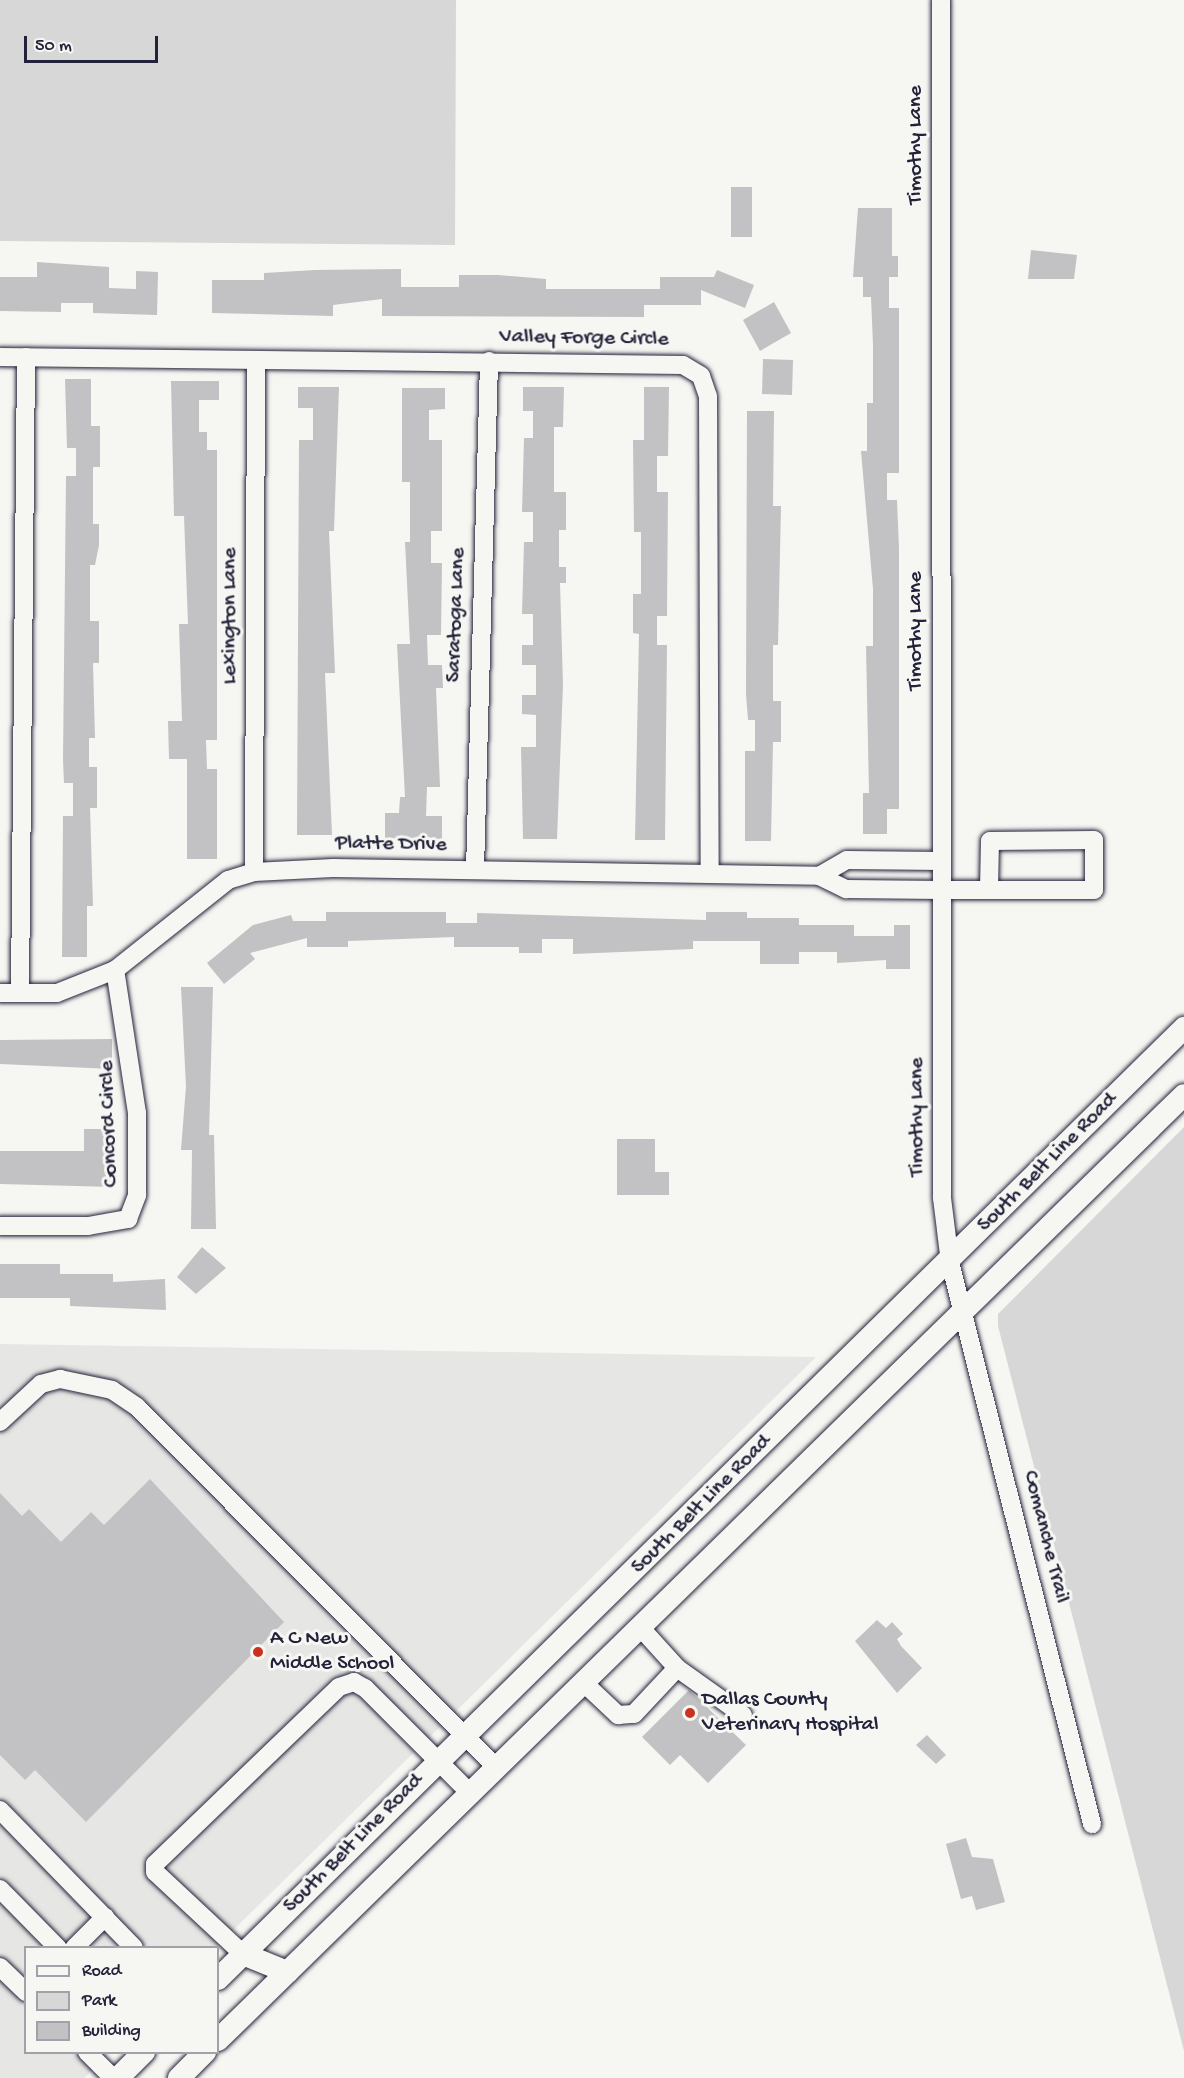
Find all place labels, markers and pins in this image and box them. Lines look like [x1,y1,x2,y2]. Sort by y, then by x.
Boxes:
place label: A C New Middle School [270,1626,394,1678]
marker: A C New Middle School [251,1645,265,1659]
place label: Dallas County Veterinary Hospital [702,1687,879,1738]
marker: Dallas County Veterinary Hospital [683,1706,697,1720]

